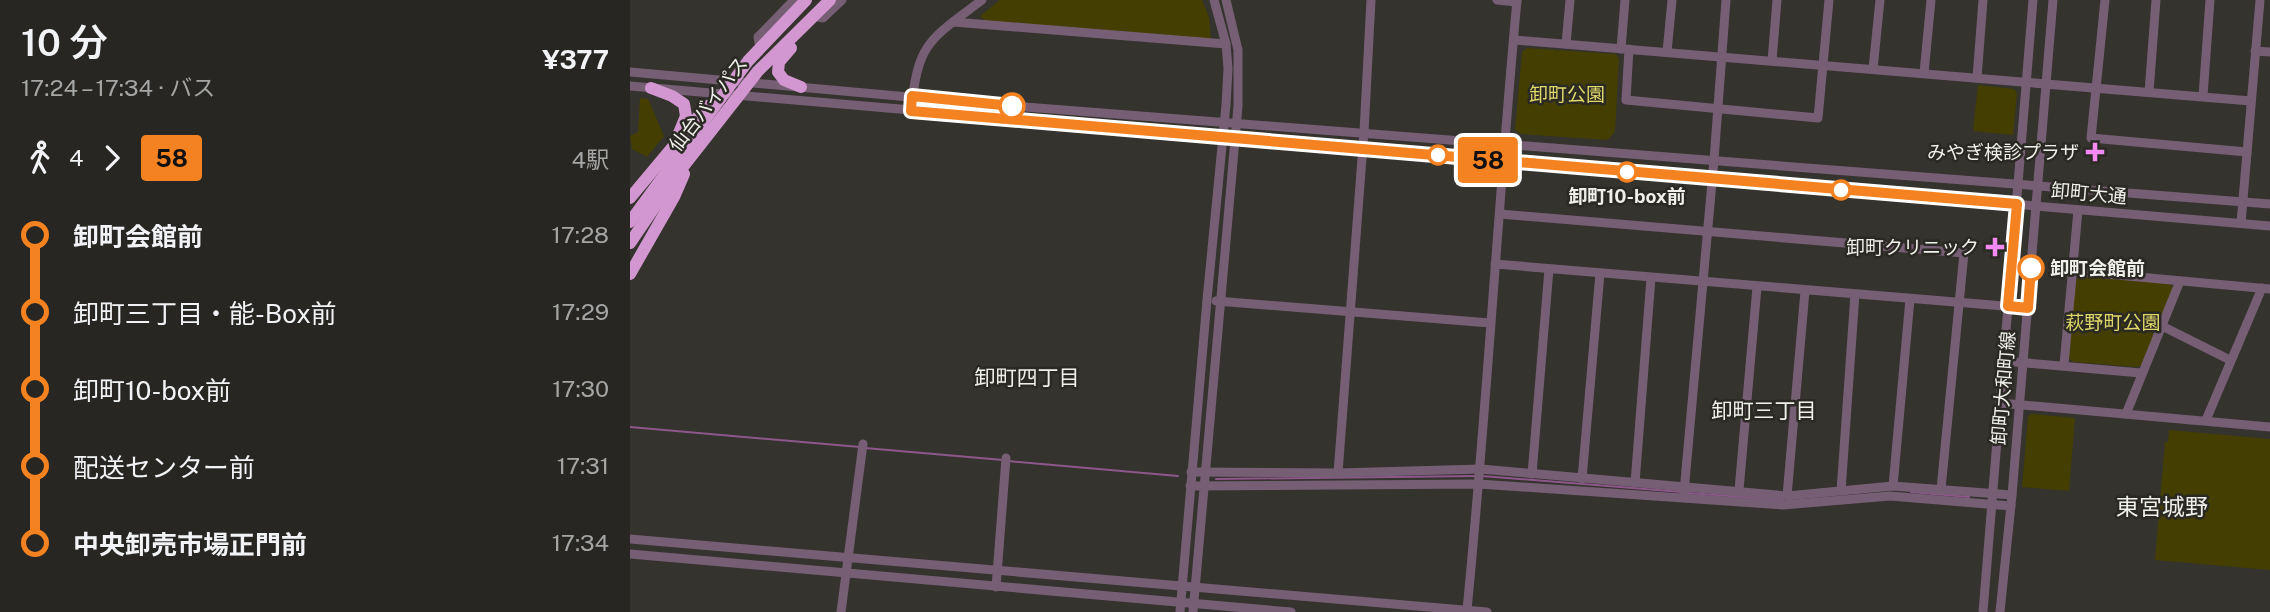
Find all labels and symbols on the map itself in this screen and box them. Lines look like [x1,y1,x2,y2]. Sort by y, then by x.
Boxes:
street label: 仙台バイパス [664,52,752,156]
park label: 卸町公園 [1529,83,1605,105]
unlabelled marker [999,93,1025,119]
line badge: 58 [1456,137,1519,183]
place label: みやぎ検診プラザ [1927,141,2079,163]
marker: みやぎ検診プラザ [2085,142,2105,162]
unlabelled marker [1428,145,1448,165]
marker: 卸町10-box前 [1617,162,1637,182]
street label: 卸町大通 [2050,179,2128,207]
unlabelled marker [1831,180,1851,200]
place label: 卸町10-box前 [1568,185,1686,207]
place label: 卸町クリニック [1846,236,1979,258]
marker: 卸町クリニック [1985,237,2005,257]
marker: 卸町会館前 [2018,255,2044,281]
place label: 卸町会館前 [2050,257,2145,279]
park label: 萩野町公園 [2065,311,2161,333]
street label: 卸町大和町線 [1987,330,2019,446]
district label: 卸町四丁目 [975,365,1080,390]
district label: 卸町三丁目 [1712,398,1817,423]
district label: 東宮城野 [2116,493,2208,520]

